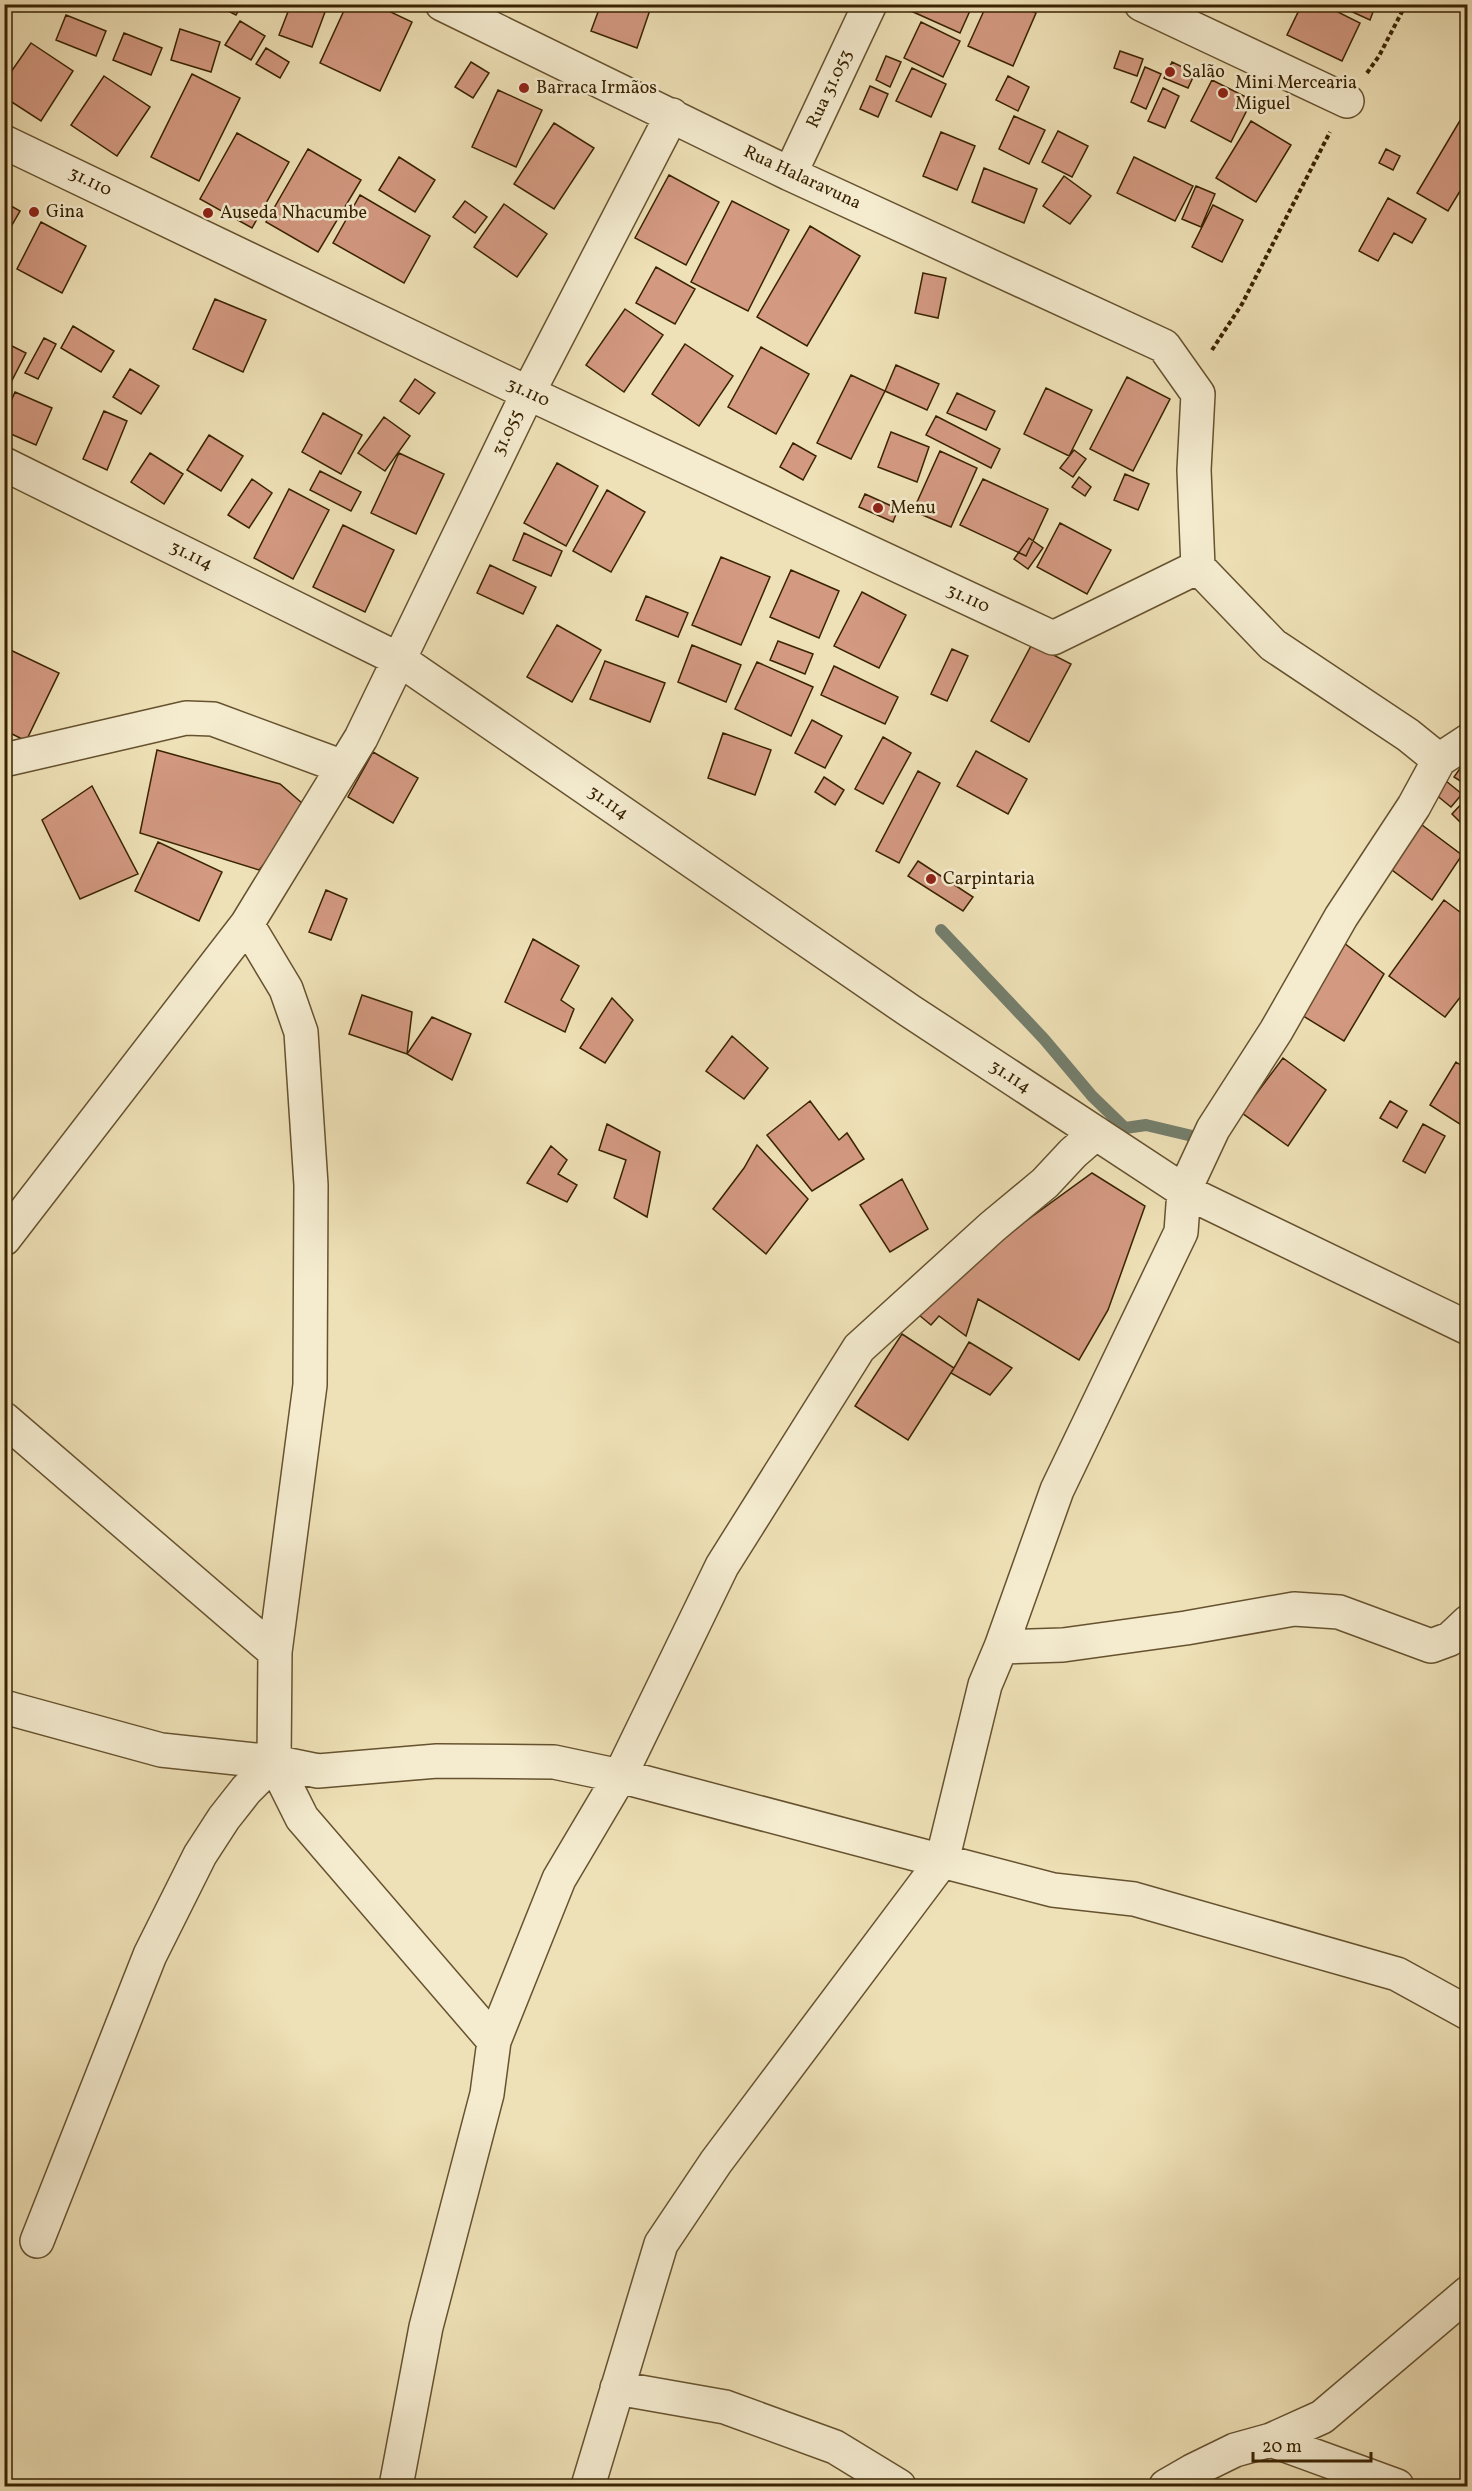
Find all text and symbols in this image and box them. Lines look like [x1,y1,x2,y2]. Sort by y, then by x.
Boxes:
street label: Rua 31.053 [801,46,859,132]
place label: Salão [1182,60,1225,85]
marker: Salão [1163,65,1177,79]
place label: Mini Mercearia Miguel [1235,71,1357,117]
place label: Barraca Irmãos [536,76,657,101]
marker: Barraca Irmãos [517,81,531,95]
marker: Mini Mercearia Miguel [1216,86,1230,100]
street label: Rua Halaravuna [739,140,865,216]
street label: 31.110 [64,161,116,203]
place label: Gina [46,200,84,225]
place label: Auseda Nhacumbe [220,201,367,226]
marker: Gina [27,205,41,219]
marker: Auseda Nhacumbe [201,206,215,220]
street label: 31.110 [502,372,554,414]
street label: 31.055 [486,406,530,460]
place label: Menu [890,496,936,521]
marker: Menu [871,501,885,515]
street label: 31.114 [165,535,217,577]
street label: 31.110 [942,578,994,620]
street label: 31.114 [582,780,634,826]
place label: Carpintaria [943,867,1035,892]
marker: Carpintaria [924,872,938,886]
street label: 31.114 [984,1054,1036,1100]
scale bar [1253,2425,1372,2463]
text: 20 m [1262,2435,1302,2460]

